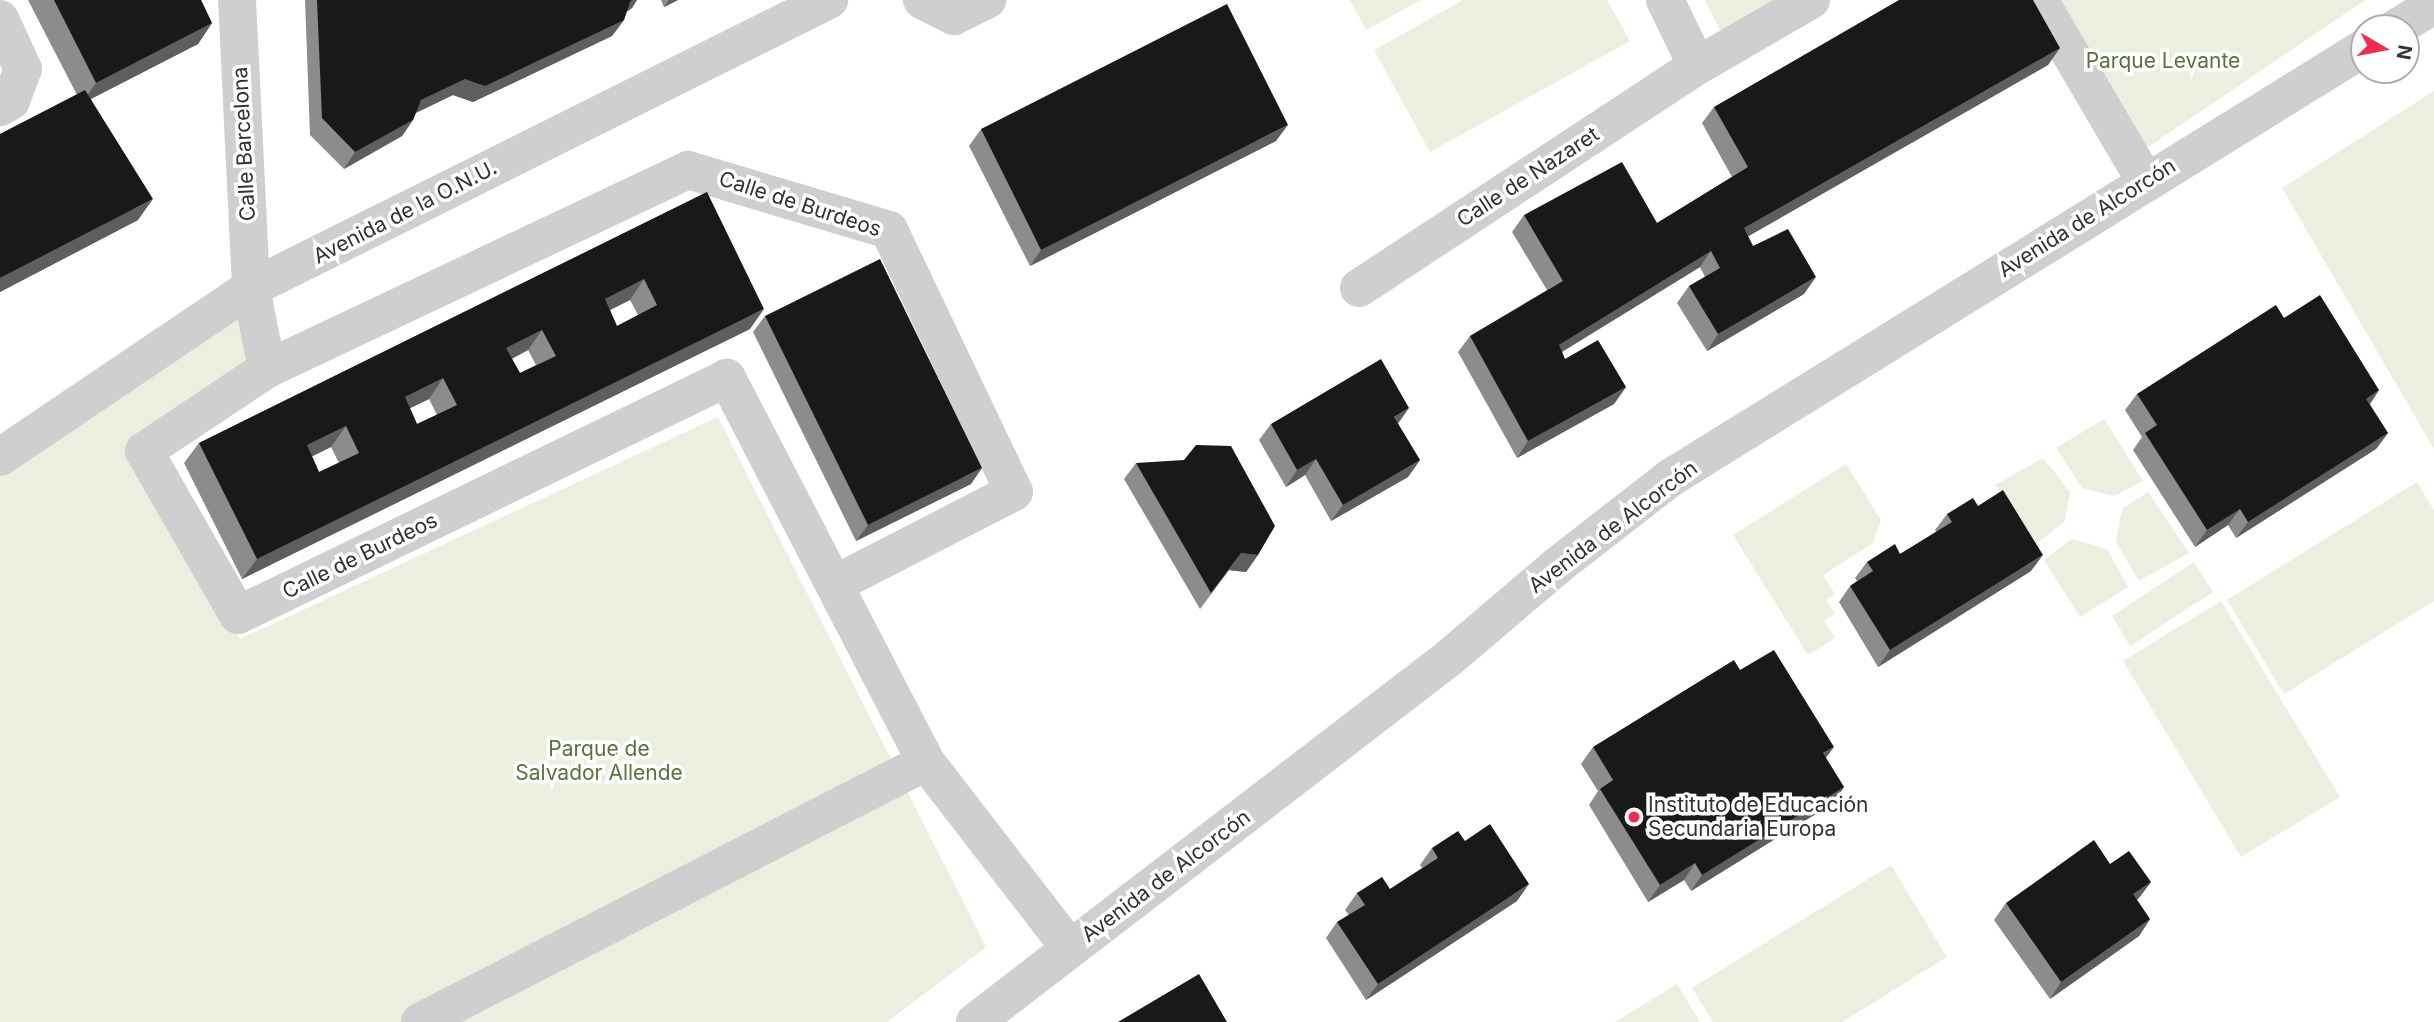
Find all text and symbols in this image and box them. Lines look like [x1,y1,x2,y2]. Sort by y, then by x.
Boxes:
north arrow [2350,14,2420,84]
text: N [2392,43,2417,62]
park label: Parque Levante [2086,48,2240,74]
street label: Calle Barcelona [227,66,261,222]
street label: Calle de Nazaret [1452,122,1604,232]
street label: Avenida de Alcorcón [1994,153,2180,283]
street label: Avenida de la O.N.U. [309,155,501,269]
street label: Calle de Burdeos [716,166,884,242]
street label: Avenida de Alcorcón [1524,455,1702,599]
street label: Calle de Burdeos [279,508,441,604]
park label: Parque de Salvador Allende [515,736,683,786]
place label: Instituto de Educación Secundaria Europa [1648,792,1869,842]
street label: Avenida de Alcorcón [1077,804,1255,948]
marker: Instituto de Educación Secundaria Europa [1626,809,1642,825]

